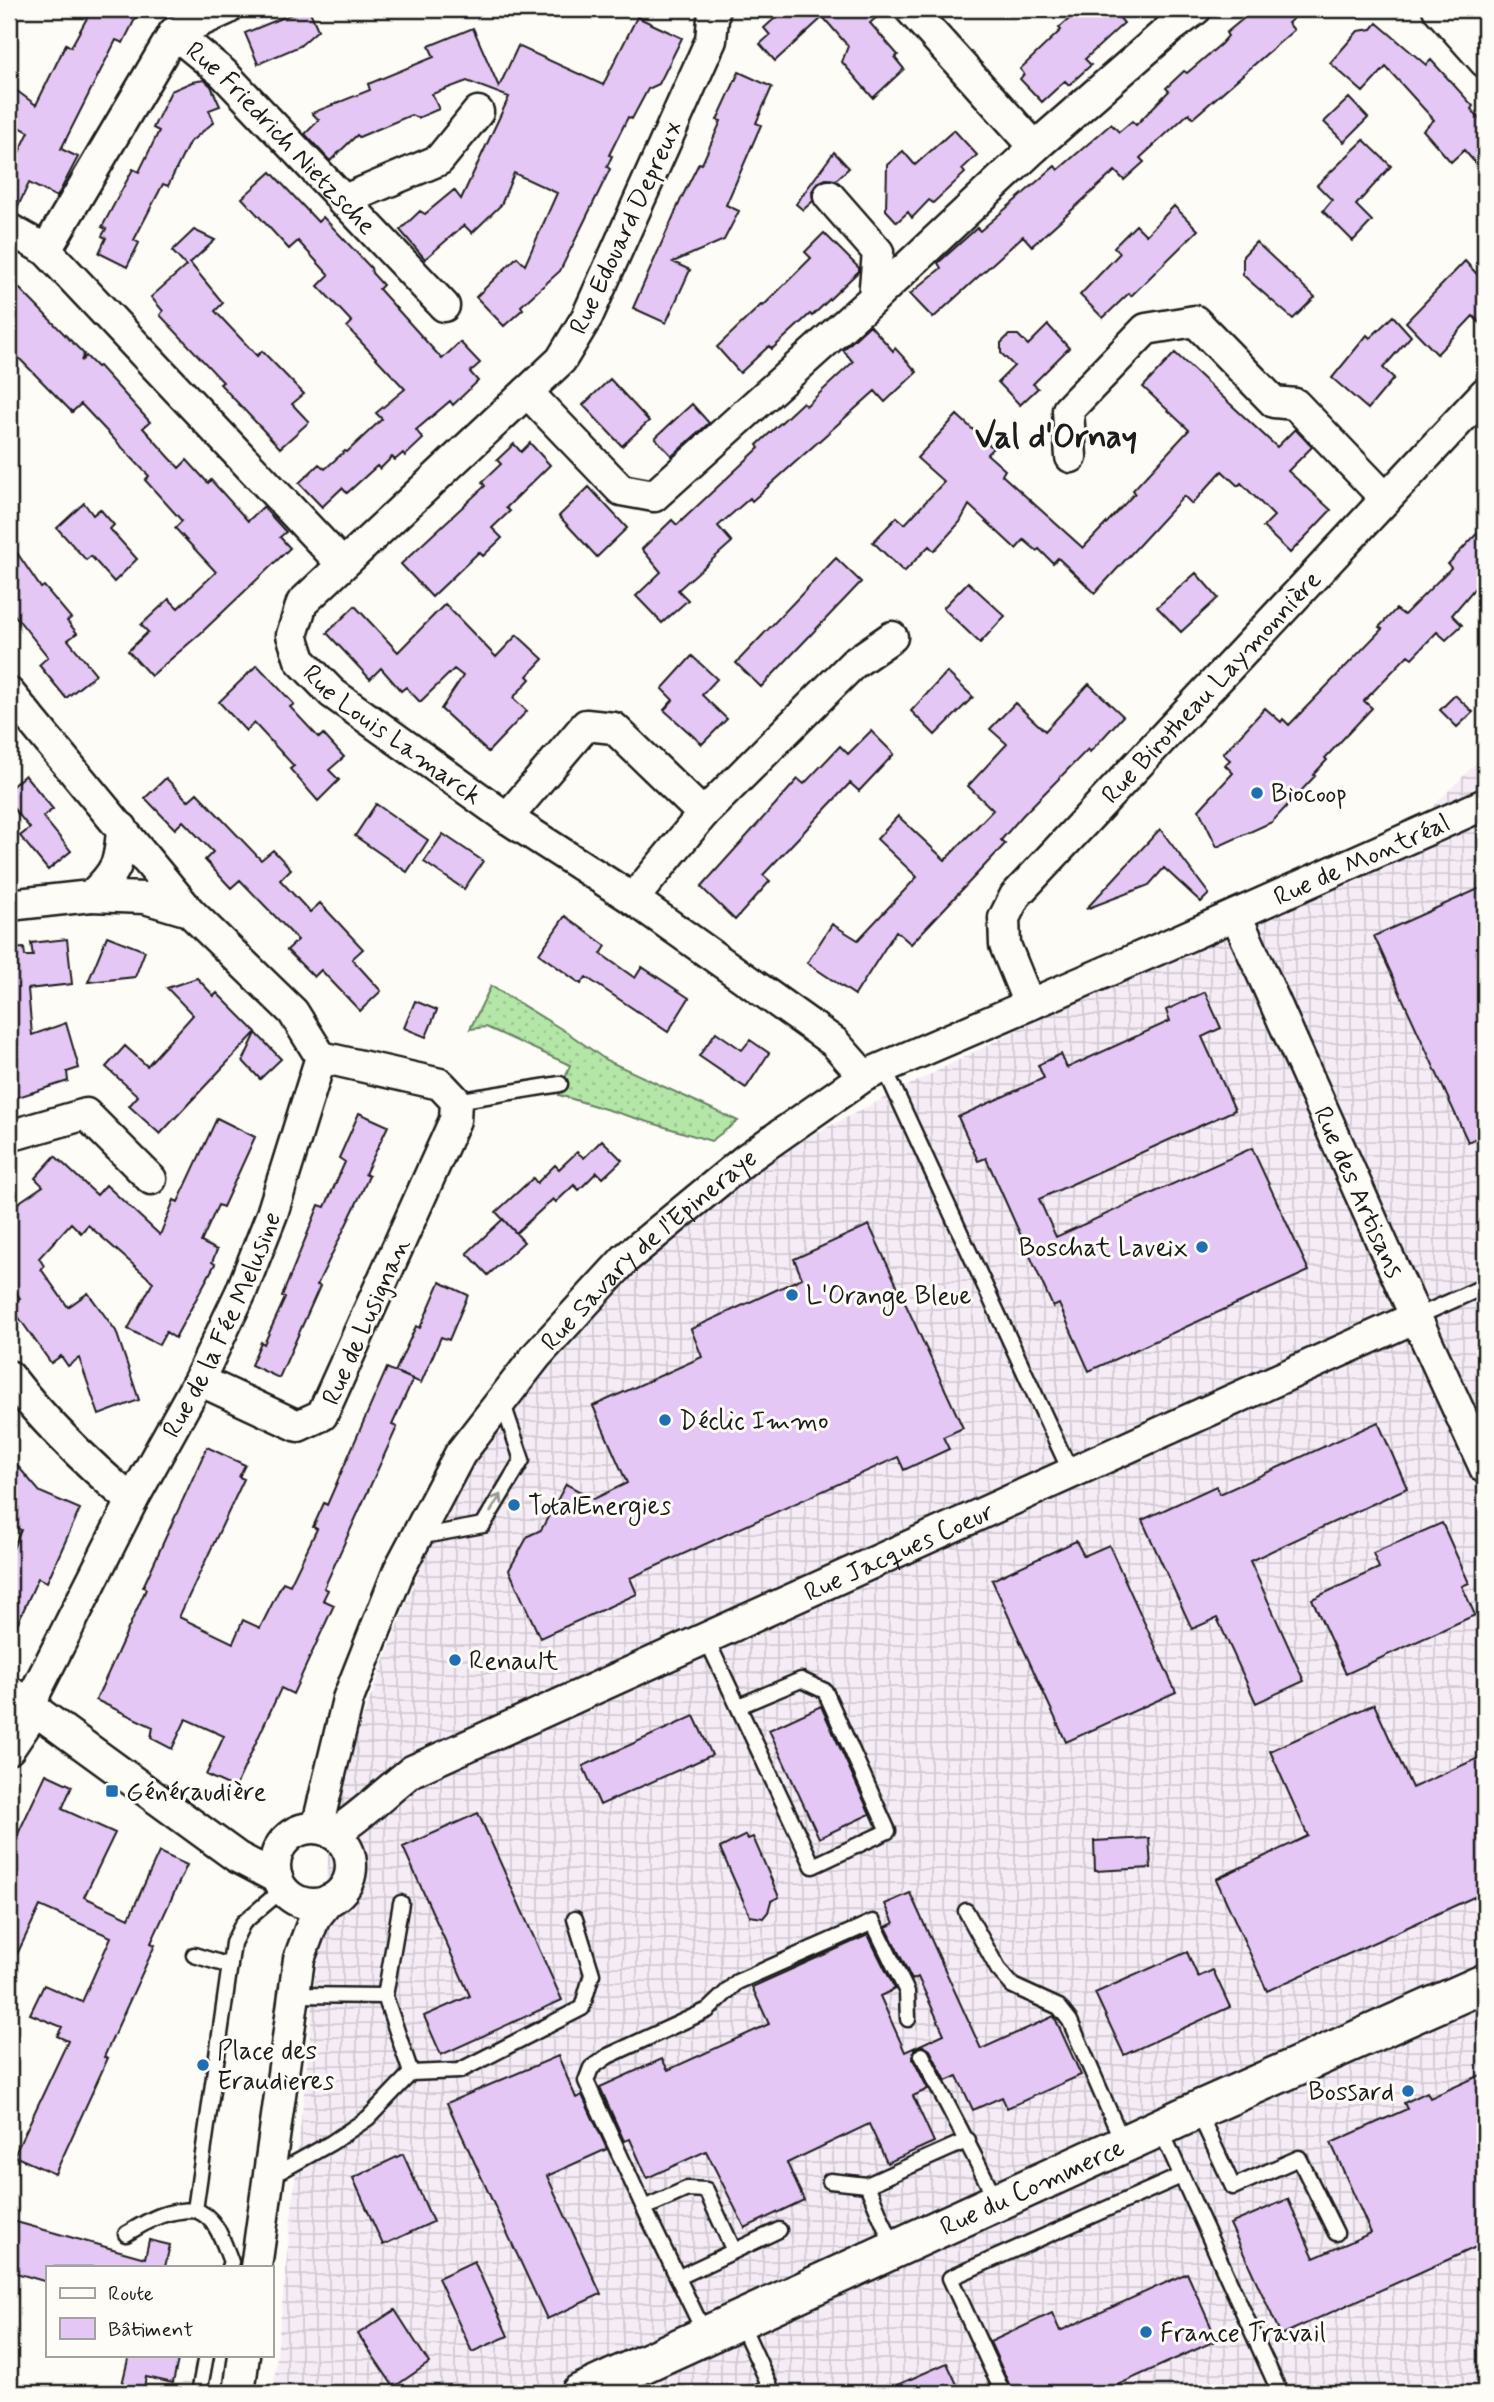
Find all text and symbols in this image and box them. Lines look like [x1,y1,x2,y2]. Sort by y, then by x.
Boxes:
street label: Rue Friedrich Nietzsche [178,34,383,243]
street label: Rue Edouard Depreux [562,115,691,340]
district label: Val d'Ornay [975,416,1137,460]
street label: Rue Birotheau Laymonnière [1095,564,1330,812]
street label: Rue Louis Lamarck [294,658,488,814]
place label: Biocoop [1271,778,1347,812]
marker: Biocoop [1249,785,1265,801]
street label: Rue de Montréal [1269,807,1456,915]
street label: Rue des Artisans [1304,1102,1411,1284]
street label: Rue Savary de l'Epineraye [534,1142,764,1359]
street label: Rue de la Fée Melusine [155,1207,290,1444]
place label: Boschat Laveix [1019,1232,1188,1266]
street label: Rue de Lusignan [315,1233,419,1411]
marker: Boschat Laveix [1194,1239,1210,1255]
place label: L'Orange Bleue [806,1280,971,1316]
marker: L'Orange Bleue [784,1287,800,1303]
place label: Déclic Immo [679,1405,829,1439]
marker: Déclic Immo [657,1412,673,1428]
place label: TotalEnergies [528,1490,671,1526]
one-way arrow [489,1494,503,1514]
street label: Rue Jacques Coeur [799,1495,1000,1611]
marker: TotalEnergies [506,1497,522,1513]
place label: Renault [469,1645,558,1679]
marker: Renault [447,1652,463,1668]
place label: Généraudière [126,1776,267,1810]
marker: Généraudière [104,1783,120,1799]
place label: Place des Eraudieres [217,2035,334,2099]
marker: Place des Eraudieres [195,2057,211,2073]
place label: Bossard [1308,2076,1394,2110]
marker: Bossard [1400,2083,1416,2099]
street label: Rue du Commerce [935,2131,1130,2245]
legend [46,2266,273,2356]
text: Route [108,2280,154,2308]
text: Bâtiment [108,2316,193,2344]
place label: France Travail [1160,2317,1326,2351]
marker: France Travail [1138,2324,1154,2340]

